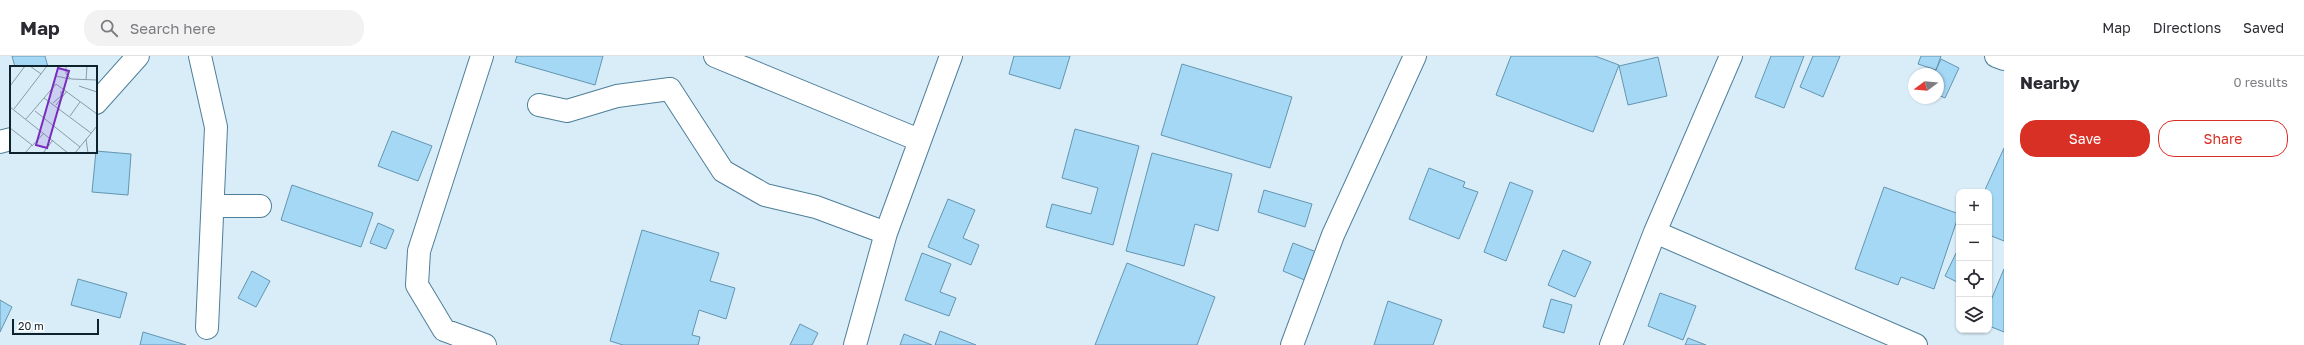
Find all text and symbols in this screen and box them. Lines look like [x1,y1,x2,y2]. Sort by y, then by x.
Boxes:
search box [84,10,364,46]
text: Map [20,16,60,39]
icon: search [98,17,120,39]
text: Search here [130,19,216,37]
text: Map [2102,19,2131,36]
text: Directions [2153,19,2221,36]
text: Saved [2243,19,2284,36]
inset map [10,66,97,153]
north arrow [1908,68,1944,104]
text: Nearby [2020,72,2080,93]
text: 0 results [2233,74,2288,90]
button: Save [2020,120,2150,157]
button: Share [2158,120,2288,157]
map controls [1956,189,1992,333]
button: + [1956,189,1992,225]
button: − [1956,225,1992,261]
button: locate [1956,261,1992,297]
button: layers [1956,297,1992,333]
scale bar [12,317,99,336]
text: 20 m [18,319,44,332]

